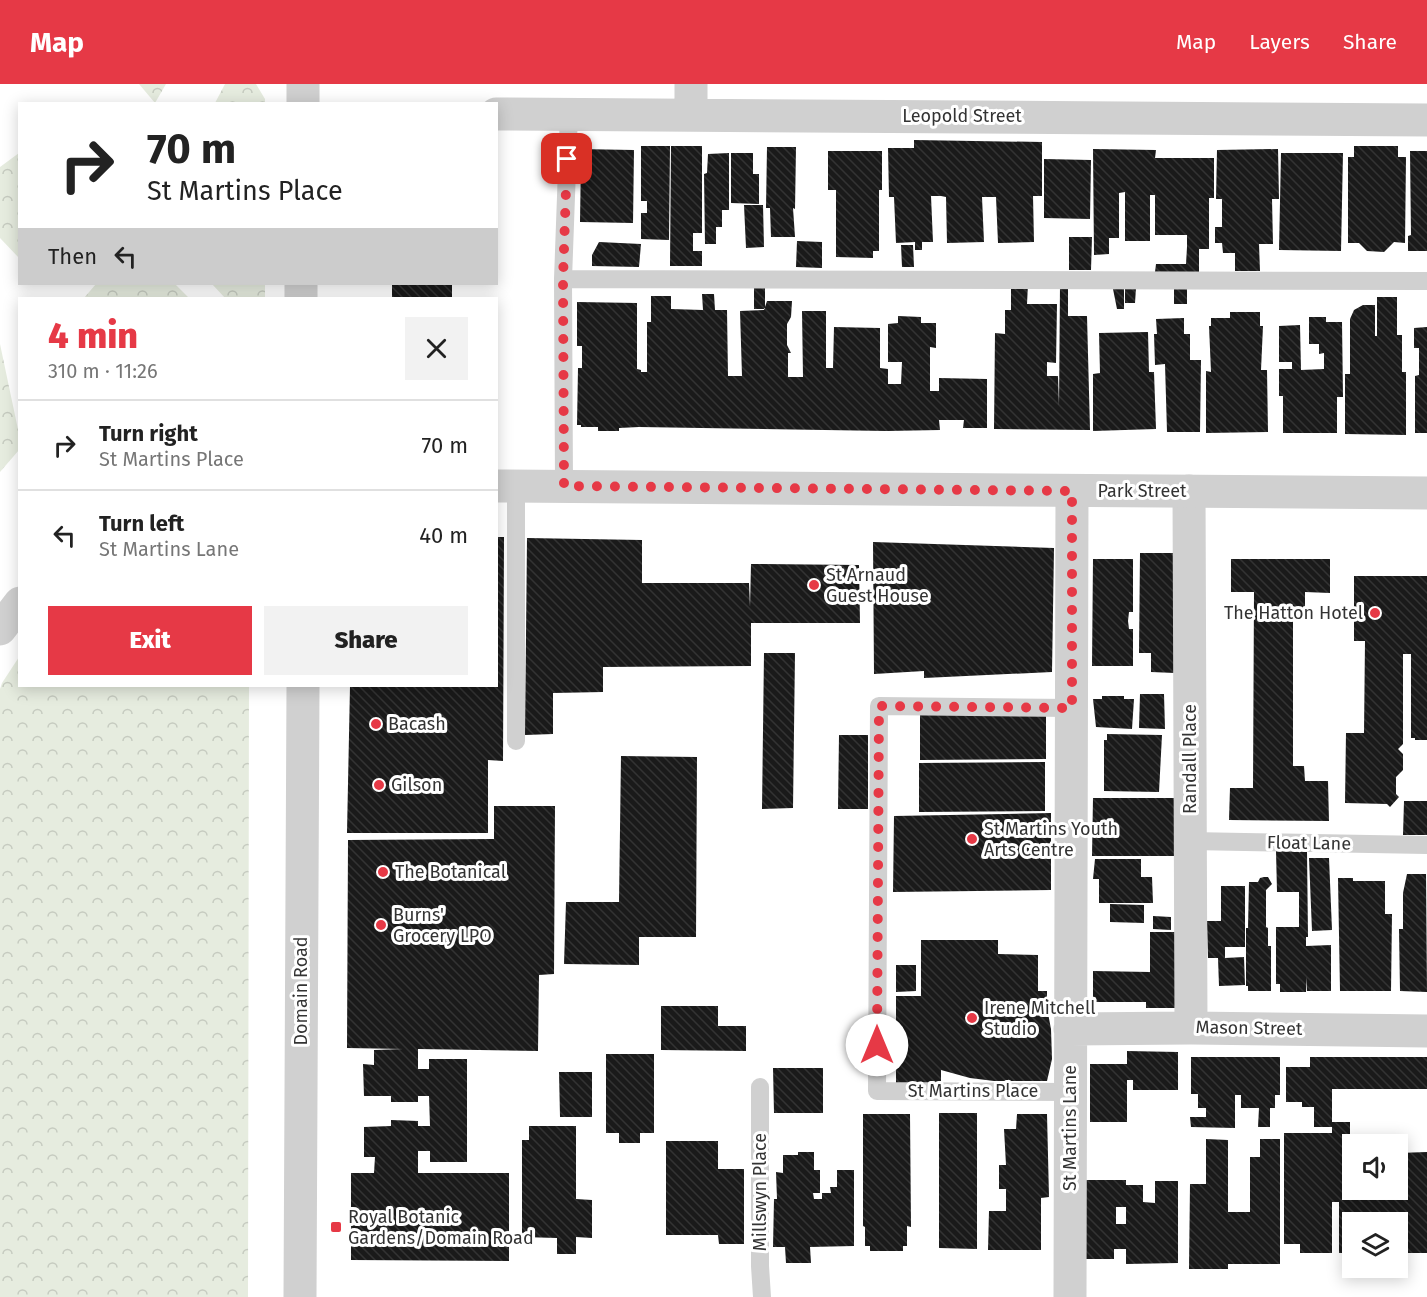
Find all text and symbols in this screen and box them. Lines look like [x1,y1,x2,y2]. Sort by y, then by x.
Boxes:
text: Map [30,26,84,59]
text: Map [1176,29,1216,55]
text: Layers [1249,29,1310,55]
text: Share [1343,29,1397,55]
street label: Leopold Street [902,105,1022,127]
text: 70 m [147,124,236,174]
icon: right [48,126,126,204]
pin [541,133,592,184]
icon: arrive [550,142,583,175]
text: St Martins Place [147,175,343,207]
icon: left [109,240,142,273]
text: Then [48,243,97,270]
text: 4 min [48,314,138,358]
button: close [405,317,468,380]
text: 310 m · 11:26 [48,359,158,383]
text: Turn right [99,420,198,447]
icon: right [48,429,81,462]
text: 70 m [422,432,468,459]
text: St Martins Place [99,447,244,471]
street label: Park Street [1097,480,1187,502]
text: Turn left [99,510,184,537]
icon: left [48,519,81,552]
text: 40 m [419,522,468,549]
text: St Martins Lane [99,537,239,561]
place label: St Arnaud Guest House [826,564,929,607]
marker: St Arnaud Guest House [807,578,821,592]
place label: The Hatton Hotel [1224,602,1363,624]
button: Exit [48,606,252,675]
button: Share [264,606,468,675]
marker: The Hatton Hotel [1368,606,1382,620]
street label: Randall Place [1179,704,1201,814]
place label: Bacash [388,713,446,735]
marker: Bacash [369,717,383,731]
place label: Gilson [391,774,442,796]
marker: Gilson [372,778,386,792]
place label: St Martins Youth Arts Centre [984,818,1118,861]
street label: Float Lane [1267,831,1351,855]
marker: St Martins Youth Arts Centre [965,832,979,846]
place label: The Botanical [395,861,506,883]
marker: The Botanical [376,865,390,879]
place label: Burns' Grocery LPO [393,904,492,947]
marker: Burns' Grocery LPO [374,918,388,932]
street label: Domain Road [290,936,312,1046]
place label: Irene Mitchell Studio [984,997,1095,1040]
marker: Irene Mitchell Studio [965,1011,979,1025]
position arrow [845,1013,909,1077]
street label: Mason Street [1195,1016,1303,1040]
street label: St Martins Lane [1059,1065,1081,1191]
street label: St Martins Place [908,1080,1038,1102]
street label: Millswyn Place [749,1133,771,1251]
map controls [1342,1134,1408,1278]
button: sound [1342,1134,1408,1200]
place label: Royal Botanic Gardens/Domain Road [348,1206,534,1249]
button: layers [1342,1212,1408,1278]
marker: Royal Botanic Gardens/Domain Road [329,1220,343,1234]

